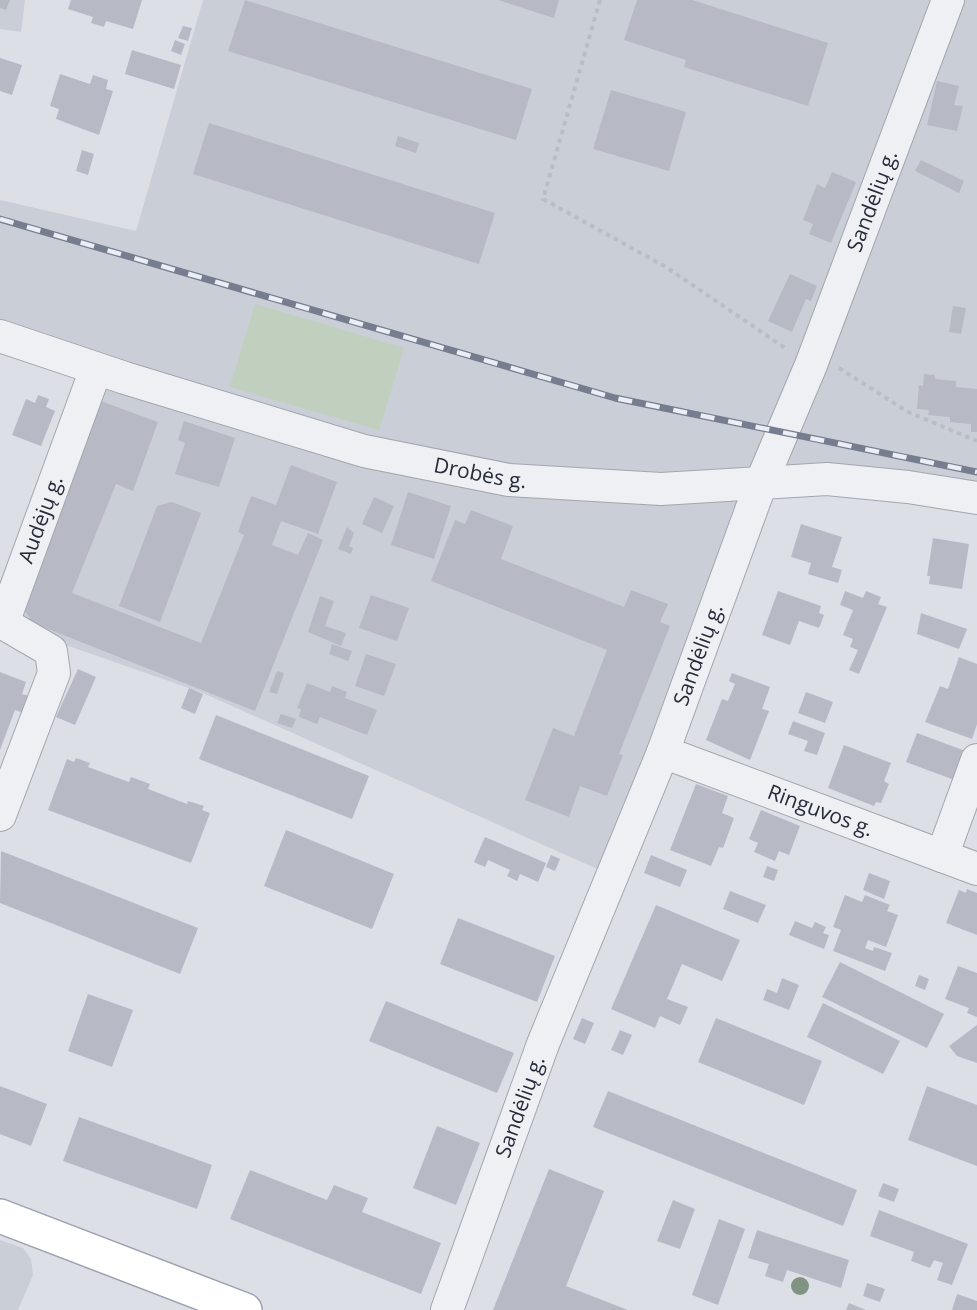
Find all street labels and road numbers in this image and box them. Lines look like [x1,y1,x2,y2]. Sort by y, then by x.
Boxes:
street label: Sandėlių g. [840,146,903,256]
street label: Drobės g. [432,450,527,494]
street label: Audėjų g. [11,471,69,567]
street label: Sandėlių g. [666,600,729,709]
street label: Ringuvos g. [764,777,878,842]
street label: Sandėlių g. [488,1052,551,1161]

